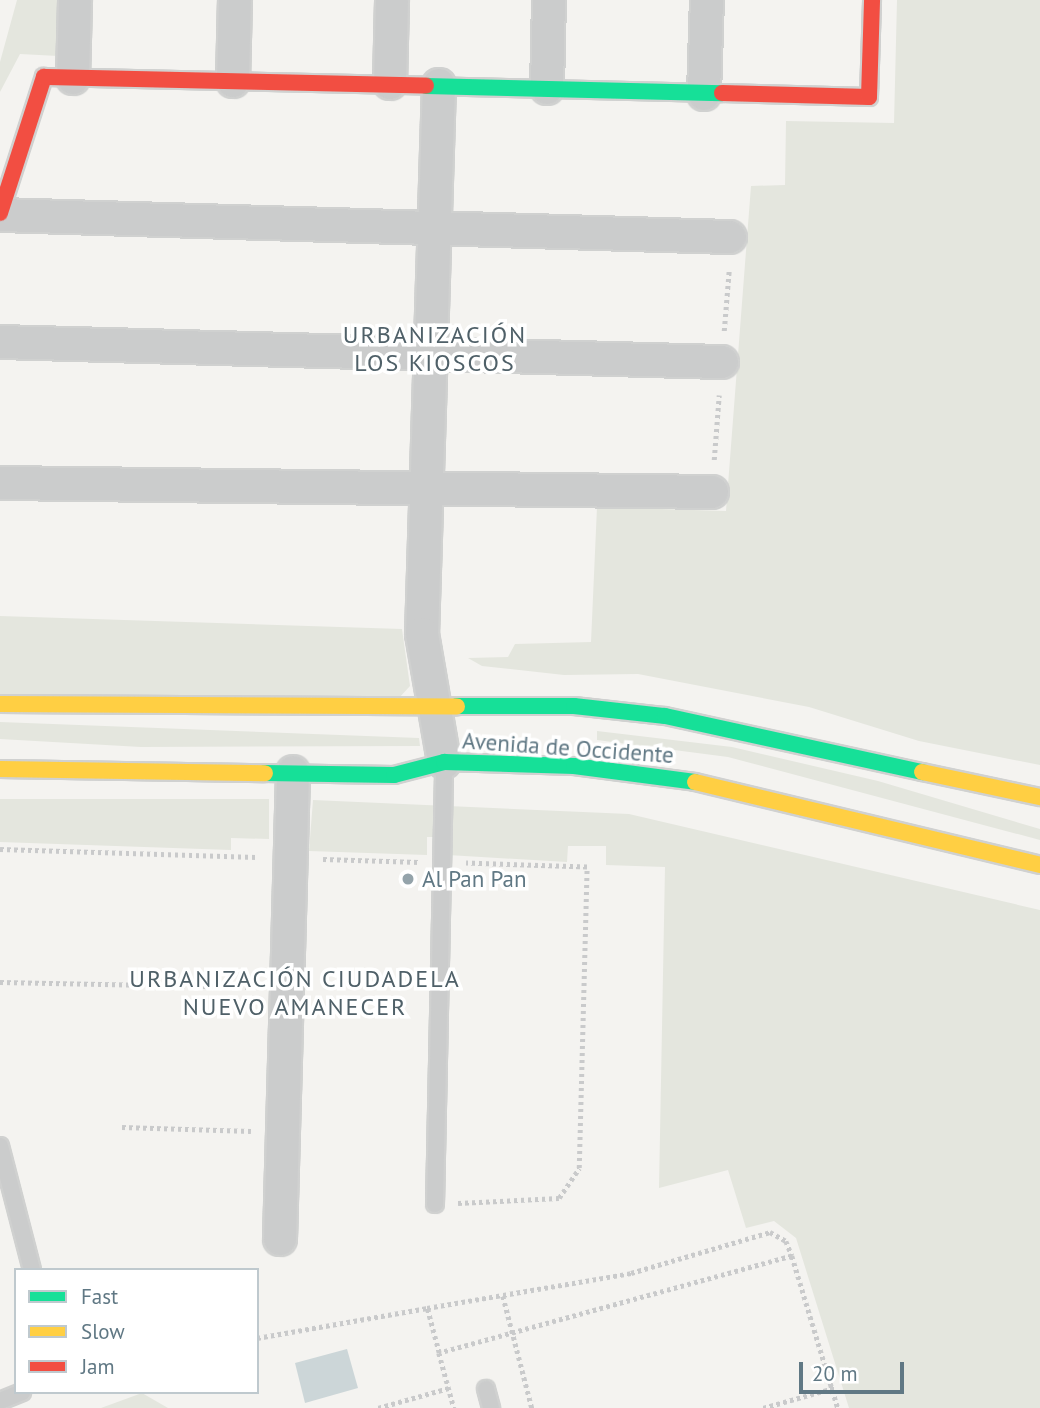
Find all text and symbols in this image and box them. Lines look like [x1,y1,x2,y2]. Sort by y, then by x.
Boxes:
district label: URBANIZACIÓN LOS KIOSCOS [344,321,526,377]
street label: Avenida de Occidente [461,727,675,769]
place label: Al Pan Pan [422,865,527,893]
marker: Al Pan Pan [400,871,416,887]
district label: URBANIZACIÓN CIUDADELA NUEVO AMANECER [132,965,458,1021]
legend [14,1268,259,1394]
text: Fast [81,1283,118,1310]
text: Slow [81,1318,125,1345]
scale bar [802,1348,907,1392]
text: Jam [81,1353,115,1380]
text: 20 m [812,1360,858,1387]

